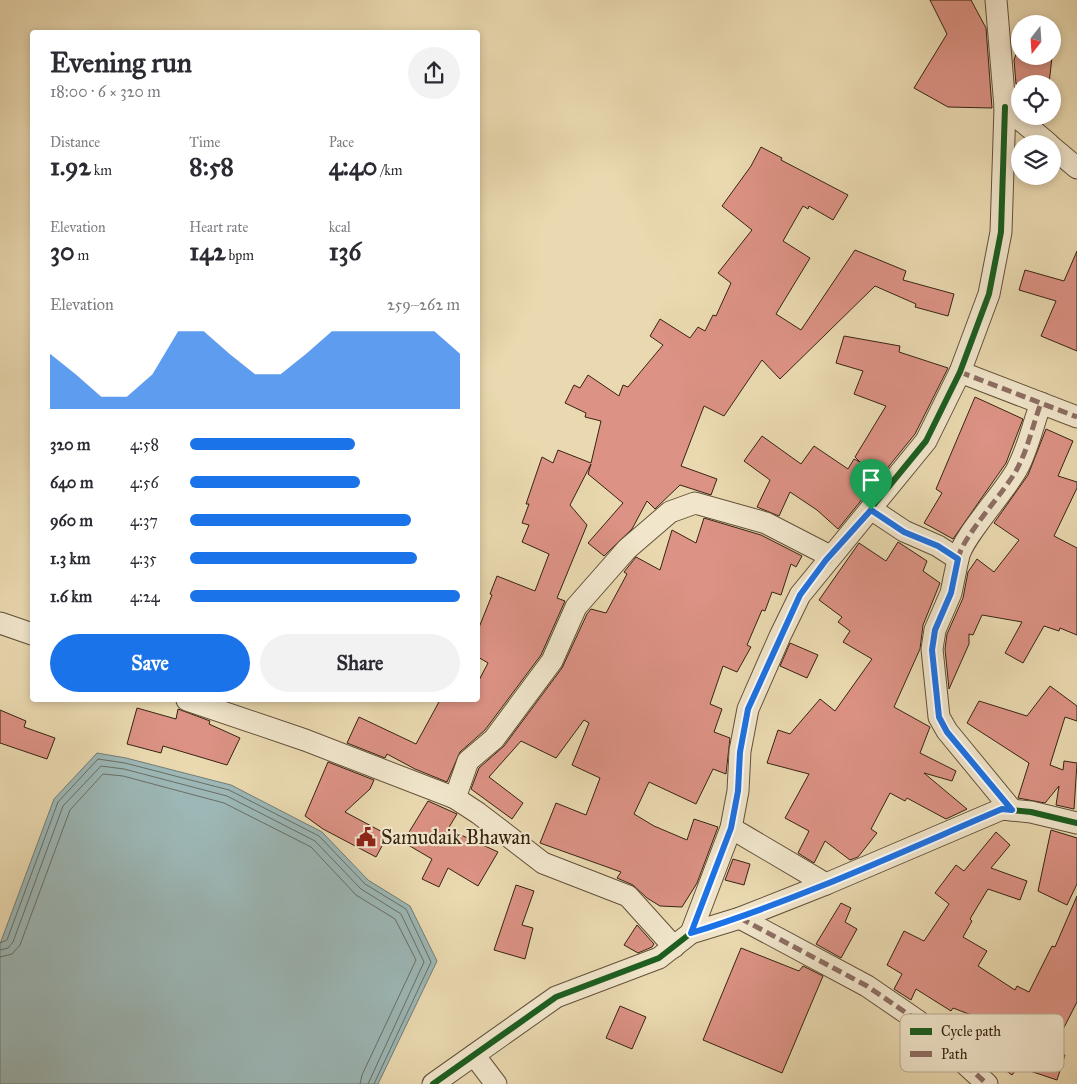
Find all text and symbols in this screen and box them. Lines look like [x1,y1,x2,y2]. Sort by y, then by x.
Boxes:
north arrow [1011,15,1061,65]
map controls [1011,15,1061,185]
text: Evening run [50,45,192,80]
button: share [408,47,460,99]
button: locate [1011,75,1061,125]
text: 18:00 · 6 × 320 m [50,82,161,101]
text: Distance [50,134,100,151]
text: Time [189,134,220,151]
text: Pace [329,134,354,151]
button: layers [1011,135,1061,185]
text: 1.92 [50,151,91,182]
text: 8:58 [189,151,234,182]
text: 4:40 [329,151,377,182]
text: km [91,162,112,179]
text: /km [377,162,402,179]
text: Elevation [50,219,106,236]
text: Heart rate [189,219,248,236]
text: kcal [329,219,351,236]
text: 30 [50,236,75,267]
text: 142 [189,236,225,267]
text: 136 [329,236,361,267]
text: m [75,247,89,264]
text: bpm [225,247,254,264]
text: Elevation [50,295,114,314]
text: 259–262 m [387,295,460,314]
text: 320 m [50,435,91,454]
text: 4:58 [130,435,159,454]
pin [850,459,892,510]
icon: arrive [857,466,885,494]
text: 640 m [50,473,93,492]
text: 4:56 [130,473,159,492]
text: 960 m [50,511,93,530]
text: 4:37 [130,511,158,530]
text: 1.3 km [50,549,90,568]
text: 4:35 [130,549,157,568]
text: 1.6 km [50,587,92,606]
text: 4:24 [130,587,160,606]
button: Save [50,634,250,692]
button: Share [260,634,460,692]
place label: Samudaik Bhawan [381,825,531,849]
public building icon: Samudaik Bhawan [355,826,377,848]
legend [900,1014,1064,1072]
text: Cycle path [941,1023,1001,1040]
text: Path [941,1046,968,1063]

